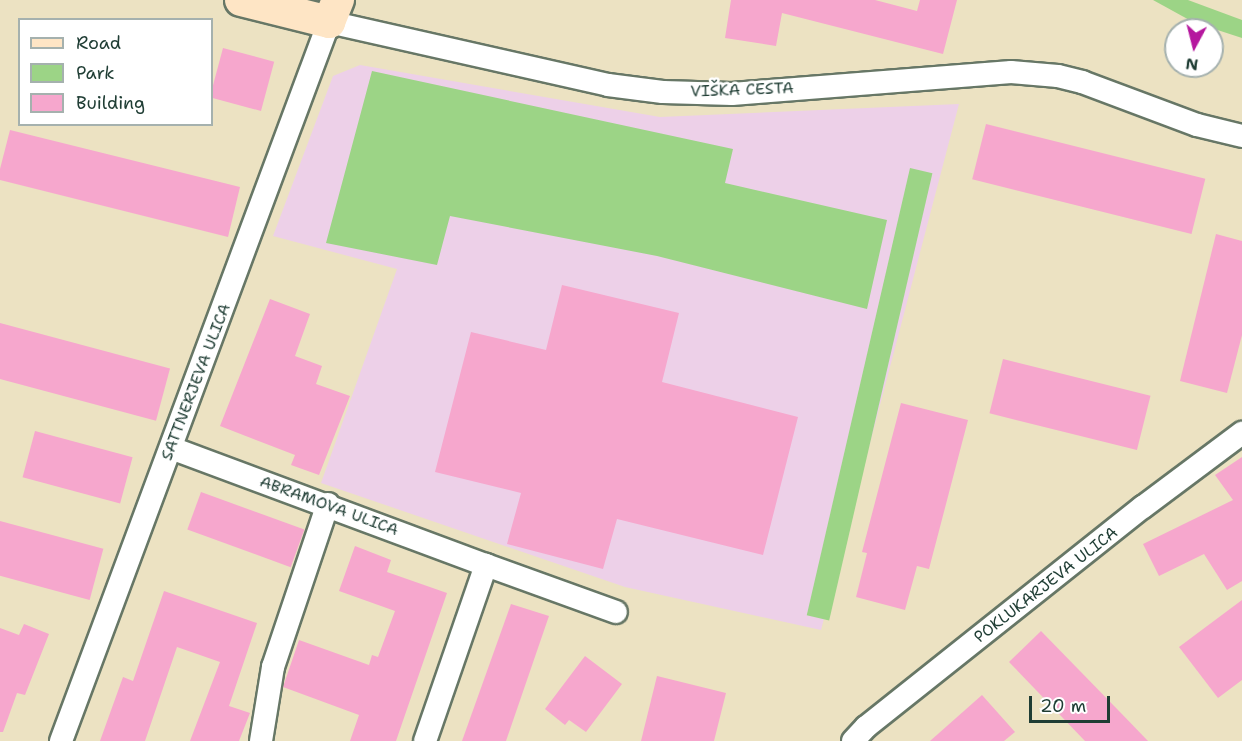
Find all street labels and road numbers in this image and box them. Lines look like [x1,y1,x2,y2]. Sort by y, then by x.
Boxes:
street label: VIŠKA CESTA [690,79,794,101]
street label: SATTNERJEVA ULICA [157,301,235,463]
street label: ABRAMOVA ULICA [257,472,401,540]
street label: POKLUKARJEVA ULICA [970,523,1122,647]

